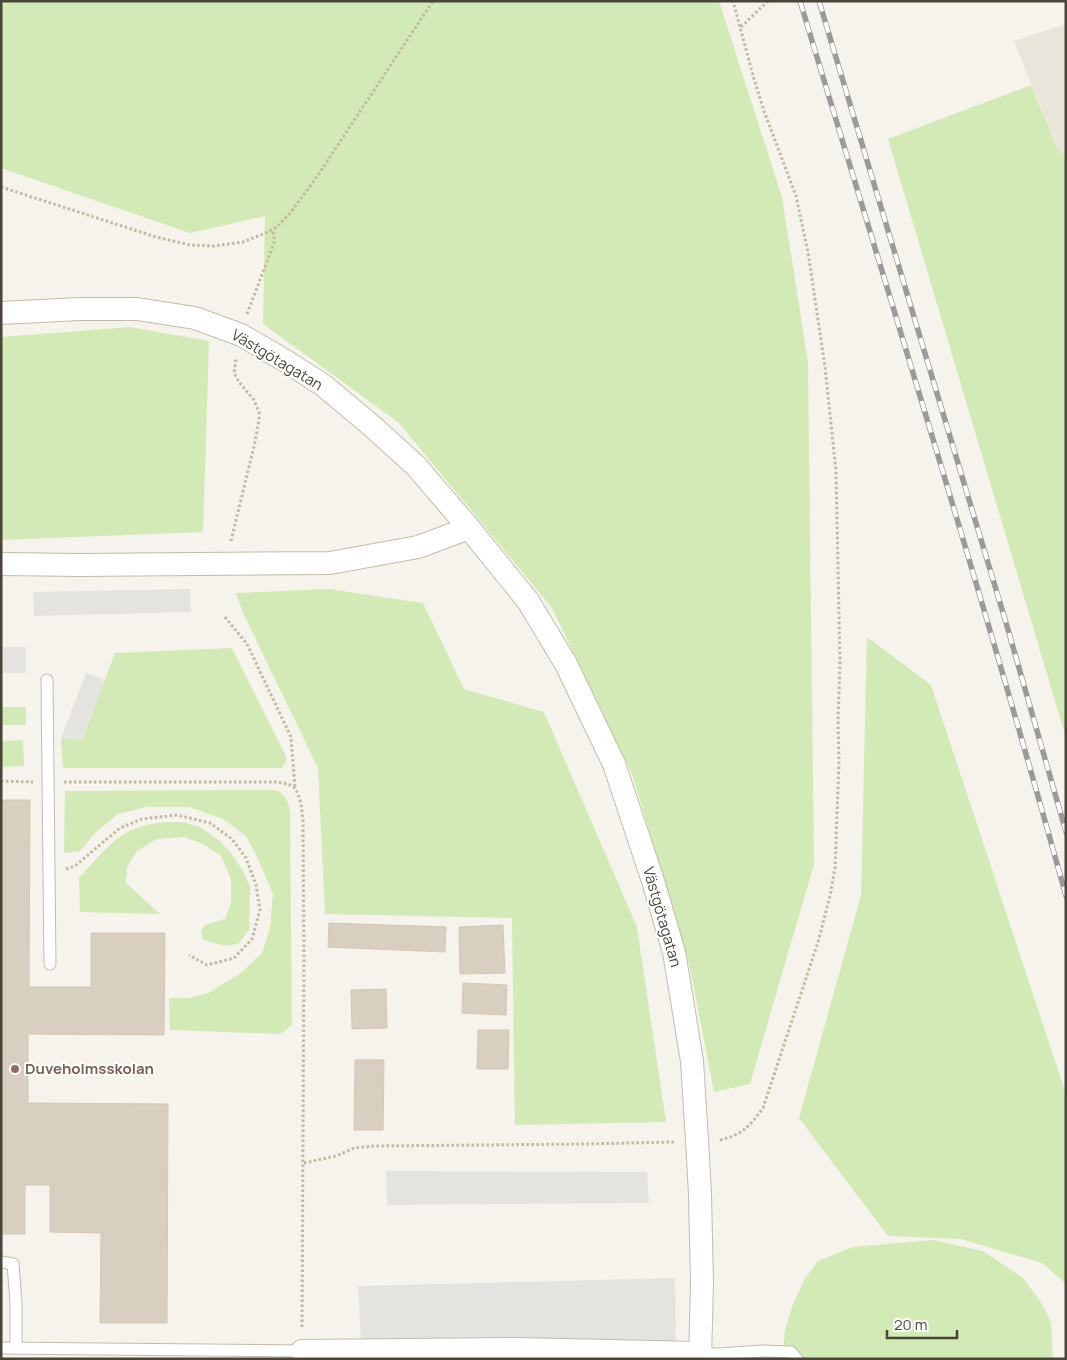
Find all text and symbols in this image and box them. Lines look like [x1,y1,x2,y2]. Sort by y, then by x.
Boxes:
street label: Västgötagatan [228,324,327,395]
street label: Västgötagatan [638,864,687,969]
place label: Duveholmsskolan [25,1058,154,1079]
marker: Duveholmsskolan [9,1063,21,1075]
scale bar [887,1308,957,1340]
text: 20 m [894,1314,927,1335]

